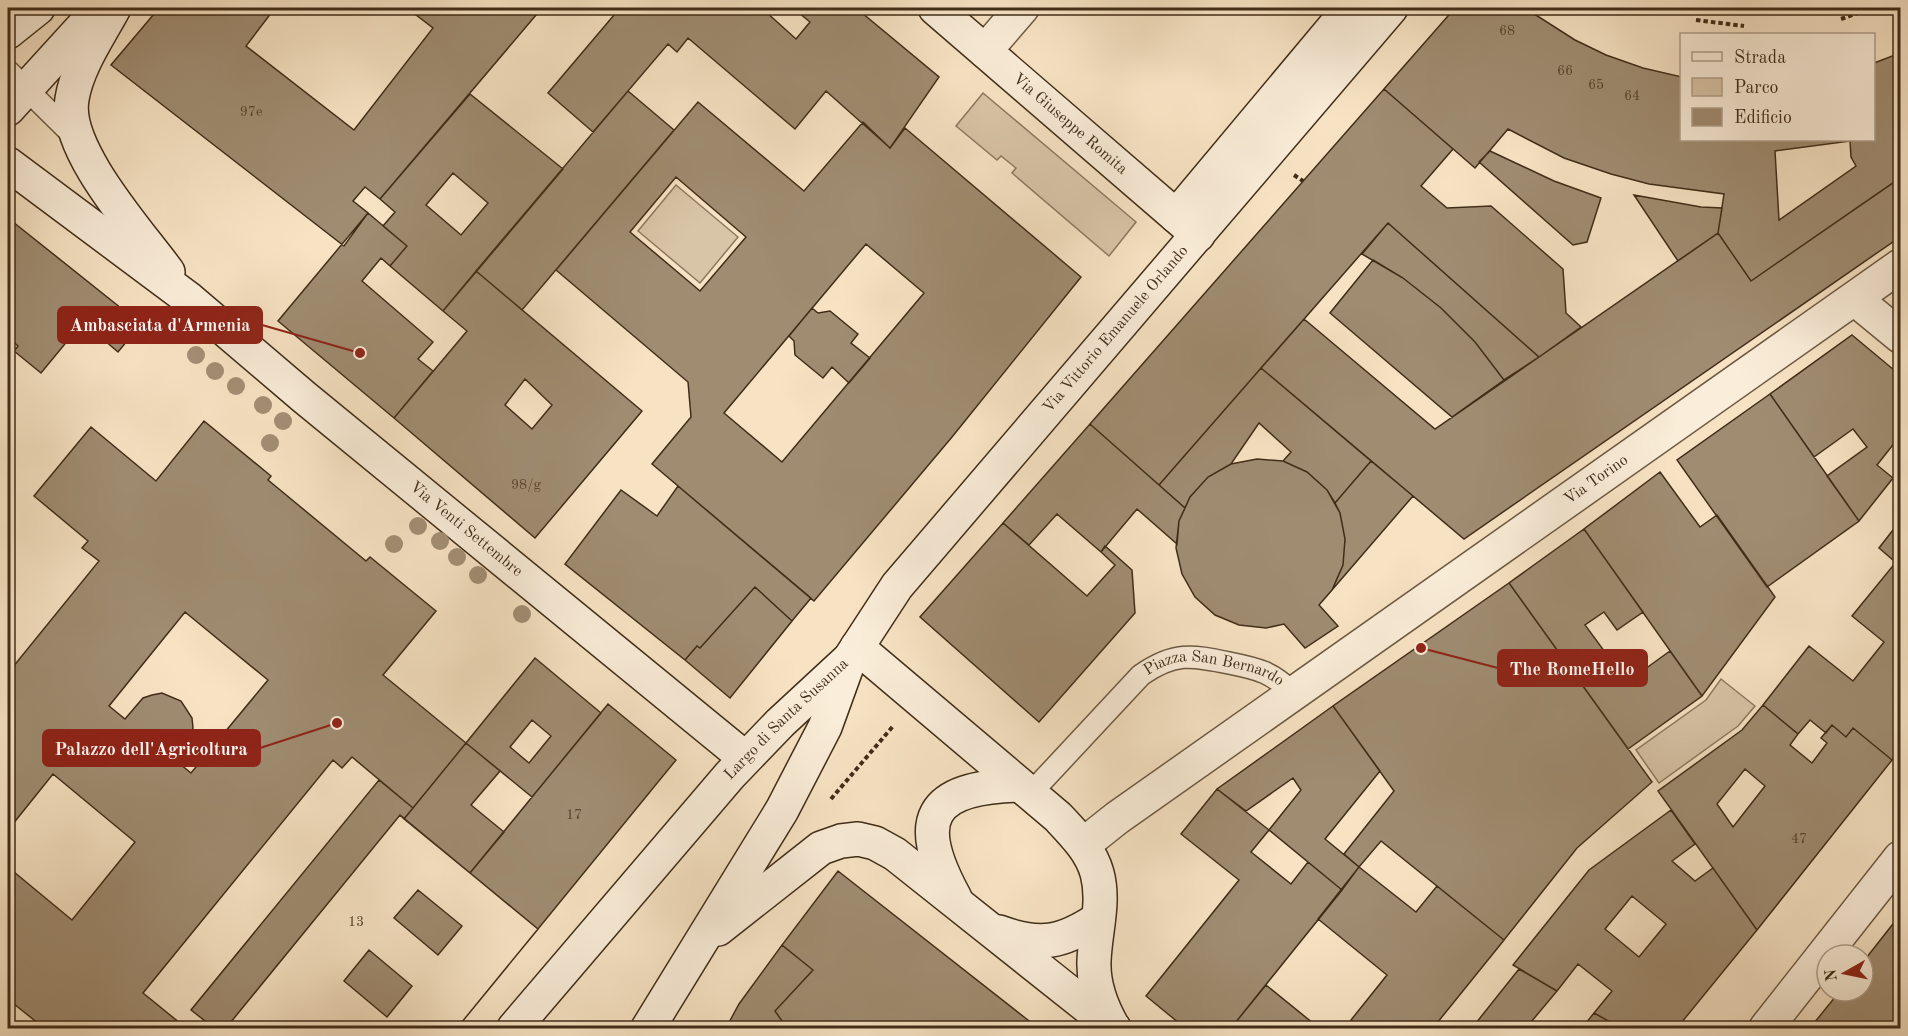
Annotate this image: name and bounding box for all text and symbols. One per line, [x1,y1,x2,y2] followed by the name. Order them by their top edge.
[1499,24,1515,38] house number: 68
[1680,33,1875,141] legend
[1734,49,1786,67] text: Strada
[1557,64,1573,78] house number: 66
[1009,71,1130,178] street label: Via Giuseppe Romita
[1588,78,1604,92] house number: 65
[1734,79,1779,97] text: Parco
[1624,89,1640,103] house number: 64
[240,105,262,119] house number: 97e
[1734,109,1792,127] text: Edificio
[1040,243,1192,416] street label: Via Vittorio Emanuele Orlando
[58,307,262,343] callout: Ambasciata d'Armenia
[70,317,250,335] text: Ambasciata d'Armenia
[1562,452,1631,508] street label: Via Torino
[511,478,541,492] house number: 98/g
[406,479,525,580] street label: Via Venti Settembre
[1141,649,1287,689] street label: Piazza San Bernardo
[1498,650,1647,686] callout: The RomeHello
[722,656,852,783] street label: Largo di Santa Susanna
[1509,661,1635,679] text: The RomeHello
[43,730,260,766] callout: Palazzo dell'Agricoltura
[54,741,248,759] text: Palazzo dell'Agricoltura
[566,808,582,822] house number: 17
[1791,832,1807,846] house number: 47
[348,915,364,929] house number: 13
[1815,943,1875,1003] north arrow
[1823,967,1841,982] text: N

